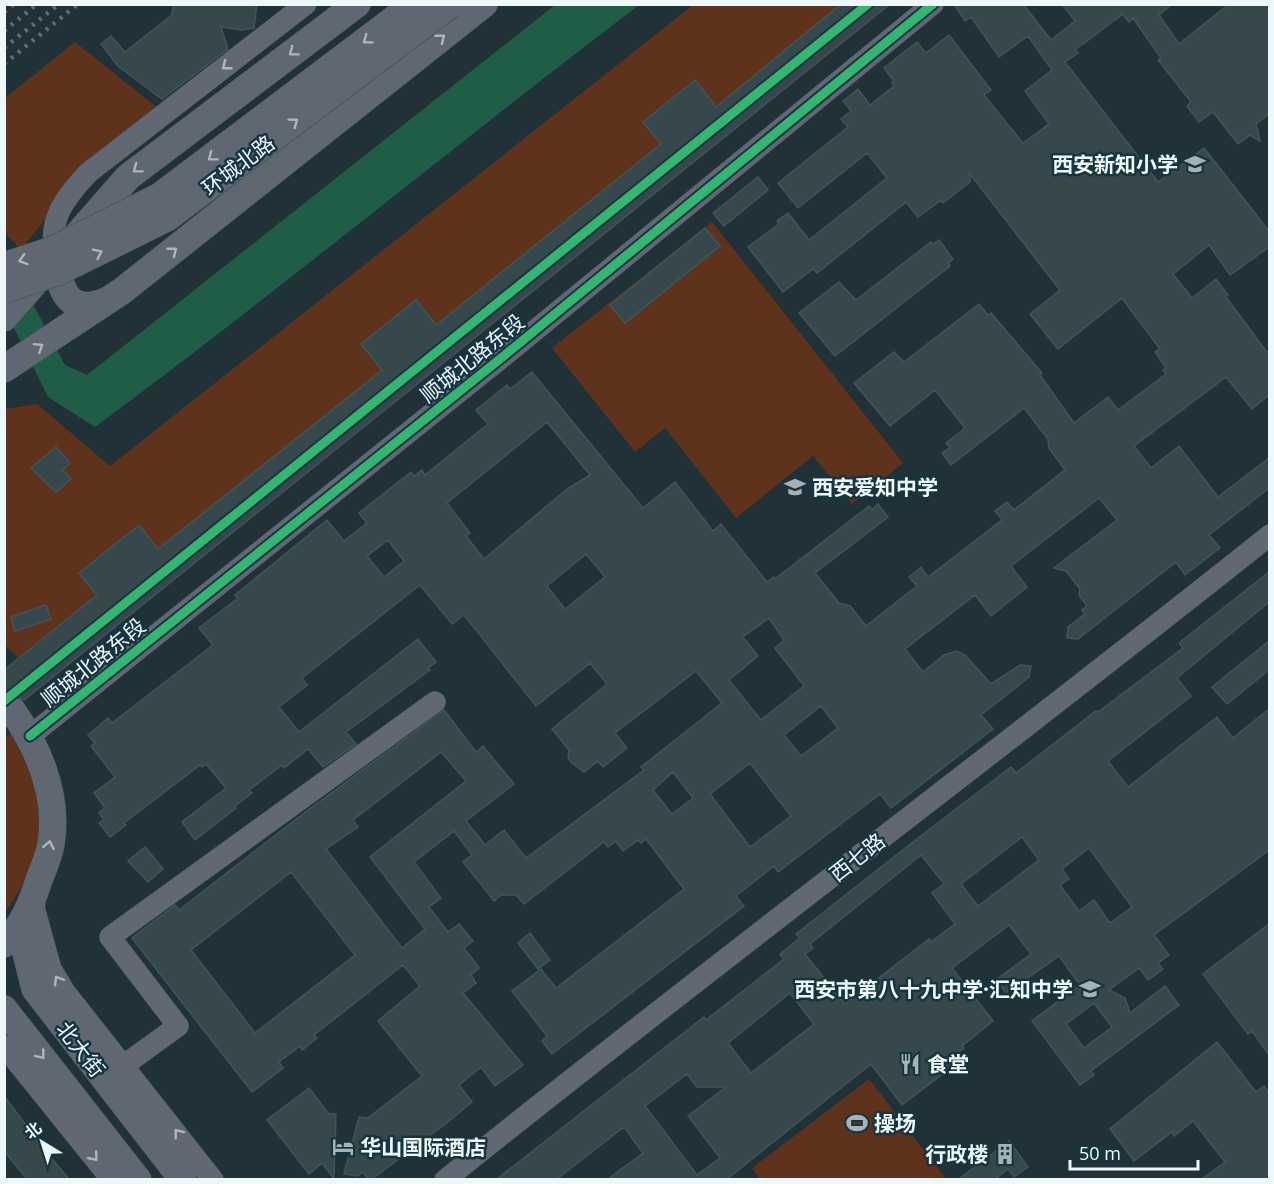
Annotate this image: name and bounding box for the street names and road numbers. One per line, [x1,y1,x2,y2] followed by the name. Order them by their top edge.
[196,129,280,201] street label: 环城北路
[414,307,530,409] street label: 顺城北路东段
[35,611,151,713] street label: 顺城北路东段
[824,827,890,887] street label: 西七路
[51,1016,111,1082] street label: 北大街

